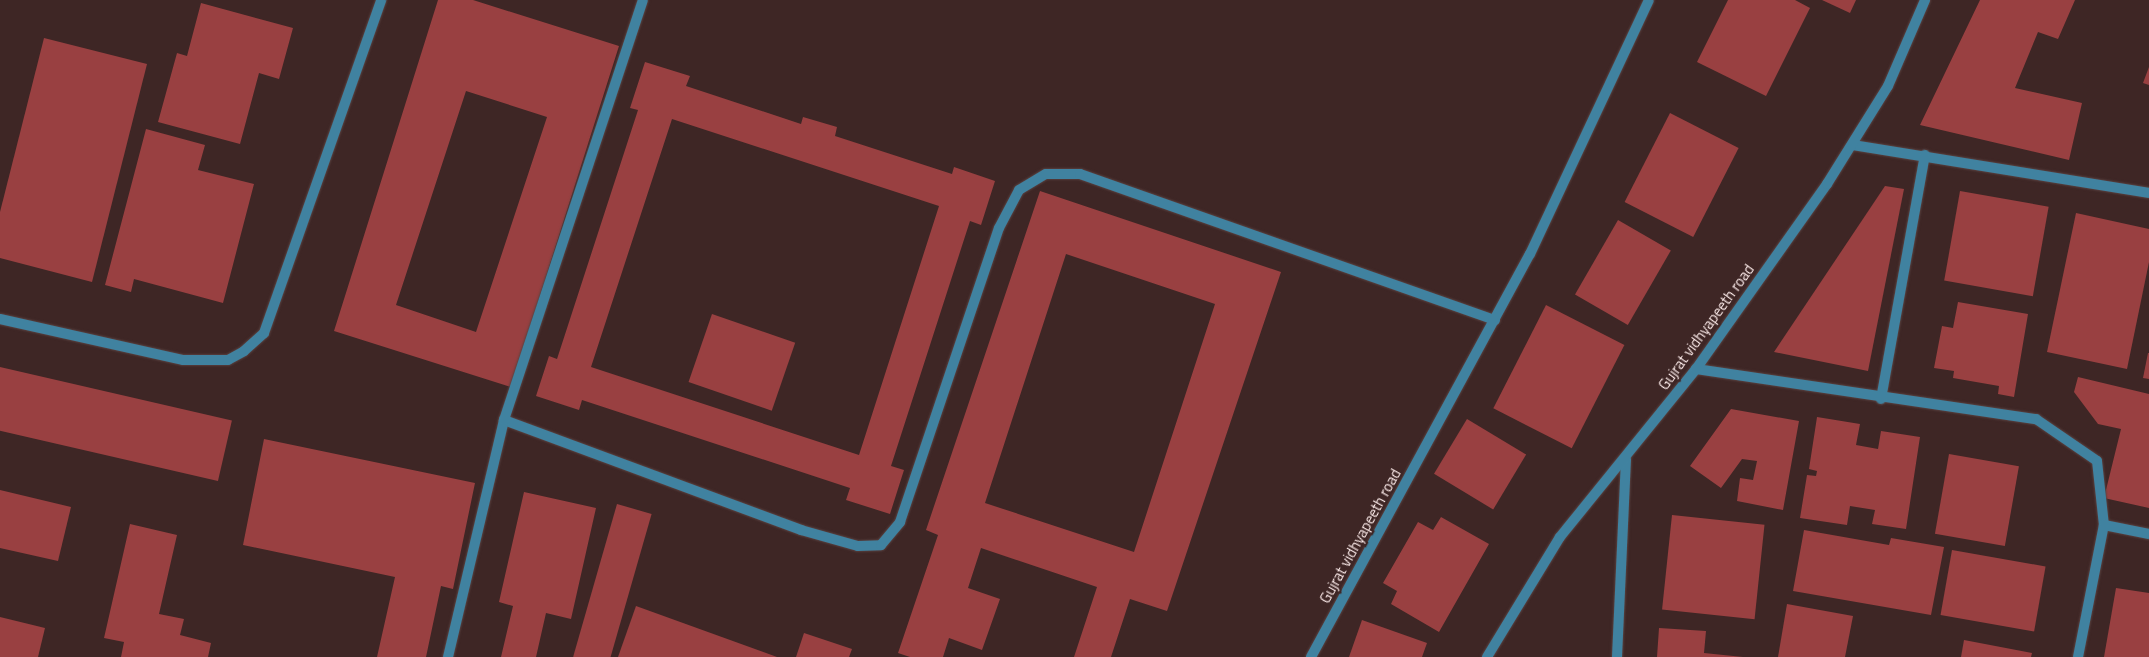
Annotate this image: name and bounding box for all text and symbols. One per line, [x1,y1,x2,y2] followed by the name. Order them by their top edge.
[1654,261,1758,393] street label: Gujrat vidhyapeeth road
[1316,466,1404,606] street label: Gujrat vidhyapeeth road

